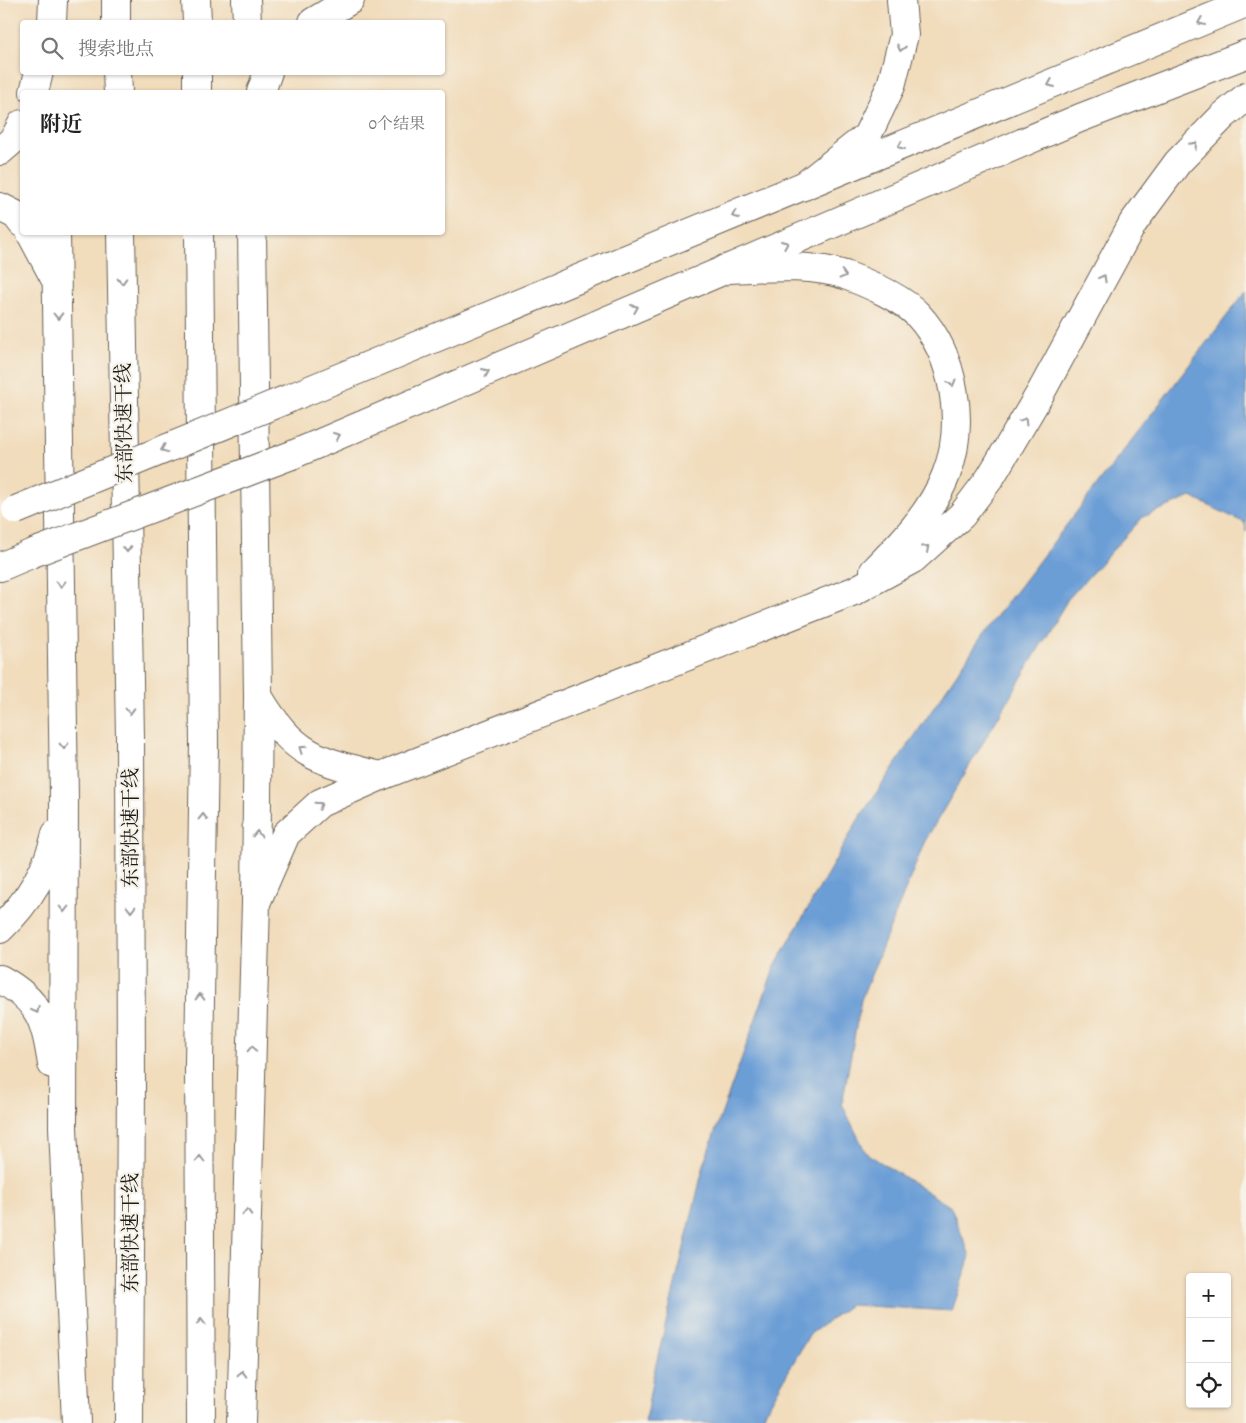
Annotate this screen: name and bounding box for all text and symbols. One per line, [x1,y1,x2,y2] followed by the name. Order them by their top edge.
[1197,15,1206,26] one-way arrow
[20,20,445,75] search box
[38,34,66,62] icon: search
[78,36,154,62] text: 搜索地点
[896,44,906,52] one-way arrow
[1047,78,1056,88] one-way arrow
[40,110,82,138] text: 附近
[368,113,425,135] text: 0个结果
[897,140,906,151] one-way arrow
[1189,142,1198,151] one-way arrow
[731,209,740,219] one-way arrow
[780,239,789,250] one-way arrow
[838,270,846,280] one-way arrow
[1097,275,1107,284] one-way arrow
[116,277,127,285] one-way arrow
[630,303,639,314] one-way arrow
[53,312,63,320] one-way arrow
[109,363,139,483] street label: 东部快速干线
[481,367,490,378] one-way arrow
[946,378,957,387] one-way arrow
[1018,417,1028,426] one-way arrow
[332,431,341,442] one-way arrow
[160,443,169,454] one-way arrow
[121,545,132,553] one-way arrow
[920,545,929,554] one-way arrow
[56,580,67,588] one-way arrow
[124,707,135,715] one-way arrow
[59,742,69,750] one-way arrow
[298,746,308,755] one-way arrow
[117,768,144,888] street label: 东部快速干线
[313,802,322,812] one-way arrow
[198,813,208,820] one-way arrow
[252,830,262,838] one-way arrow
[59,905,69,913] one-way arrow
[126,905,136,913] one-way arrow
[195,993,205,1000] one-way arrow
[30,1004,40,1013] one-way arrow
[246,1045,257,1053] one-way arrow
[195,1155,205,1163] one-way arrow
[117,1173,144,1293] street label: 东部快速干线
[242,1208,252,1216] one-way arrow
[1186,1273,1231,1408] map controls
[1186,1273,1231,1318] button: +
[196,1318,206,1326] one-way arrow
[1186,1318,1231,1363] button: −
[1186,1363,1231,1408] button: locate
[237,1370,248,1378] one-way arrow

